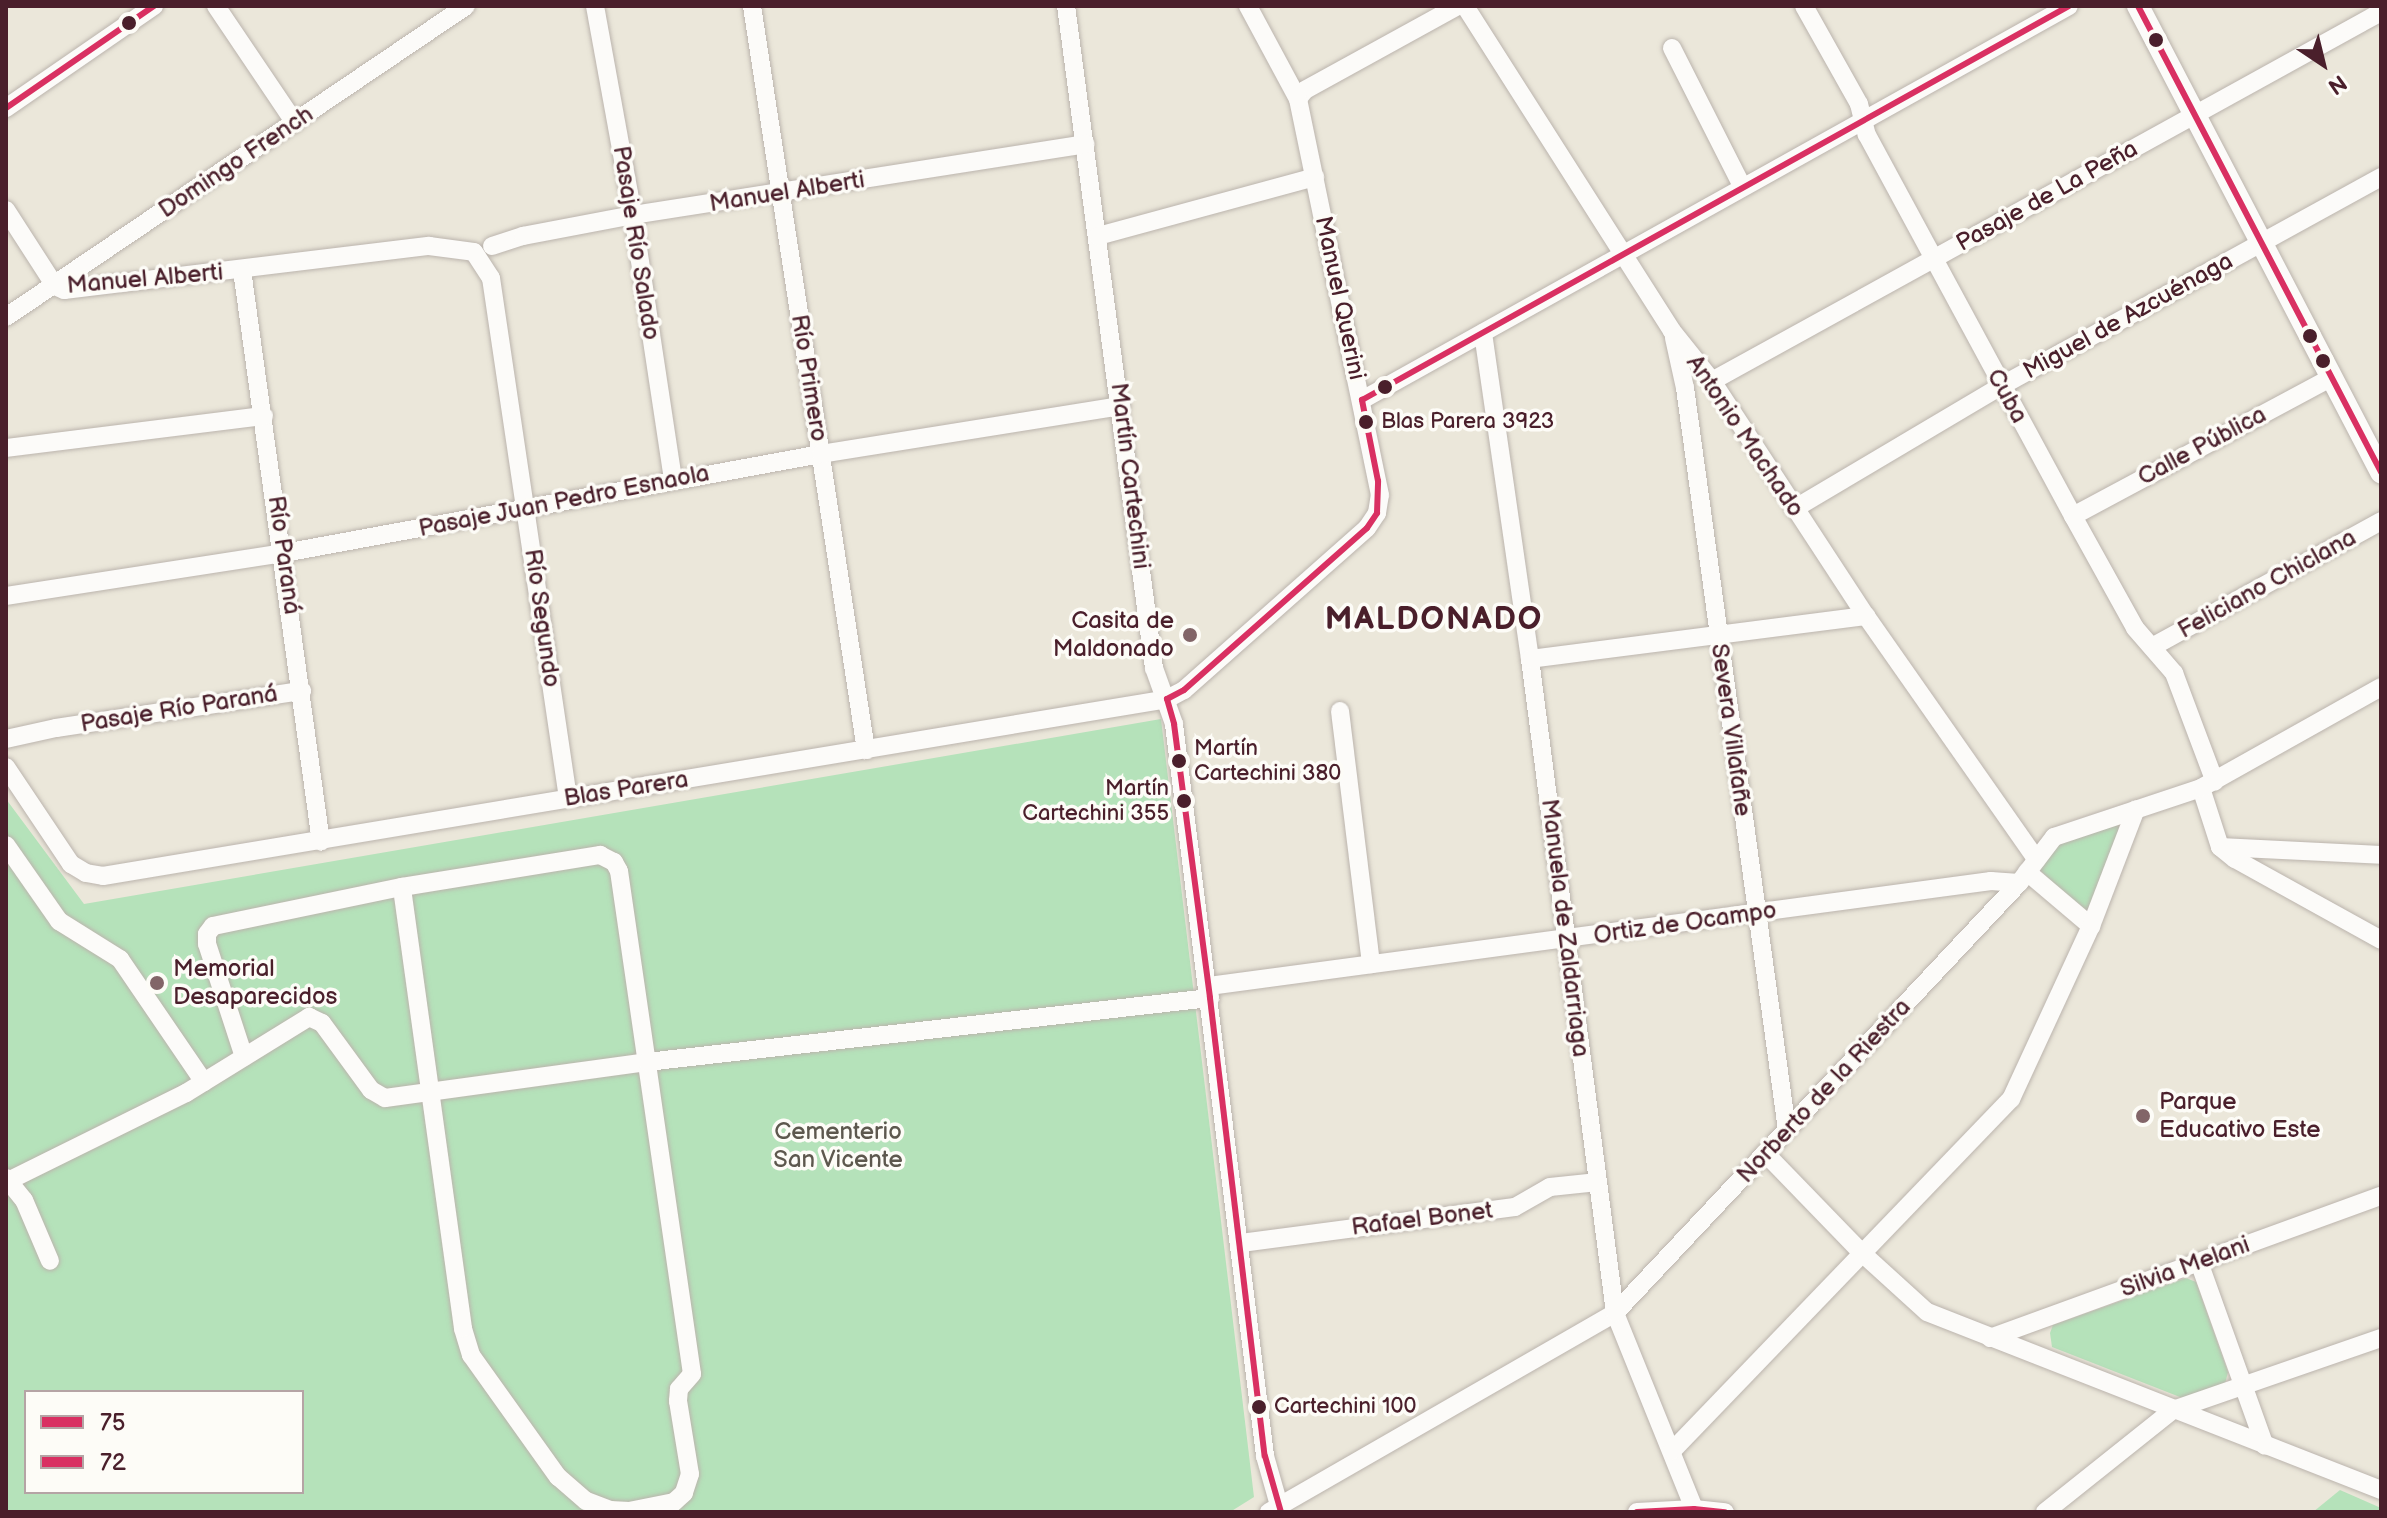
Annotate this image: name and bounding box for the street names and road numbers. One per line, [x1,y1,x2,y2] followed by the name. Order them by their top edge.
[153,100,319,224] street label: Domingo French
[1951,134,2143,258] street label: Pasaje de La Peña
[606,144,666,342] street label: Pasaje Río Salado
[707,166,867,218] street label: Manuel Alberti
[1309,213,1371,383] street label: Manuel Querini
[2018,246,2238,386] street label: Miguel de Azcuénaga
[66,258,224,300] street label: Manuel Alberti
[785,312,833,444] street label: Río Primero
[1680,350,1810,522] street label: Antonio Machado
[1980,364,2034,428] street label: Cuba
[1104,381,1156,571] street label: Martín Cartechini
[2133,400,2271,492] street label: Calle Pública
[416,459,712,543] street label: Pasaje Juan Pedro Esnaola
[261,494,307,616] street label: Río Paraná
[2173,523,2361,645] street label: Feliciano Chiclana
[518,547,566,689] street label: Río Segundo
[1705,641,1757,819] street label: Severa Villafañe
[78,679,280,739] street label: Pasaje Río Paraná
[562,765,690,813] street label: Blas Parera
[1535,797,1595,1059] street label: Manuela de Zaldarriaga
[1592,896,1778,950] street label: Ortiz de Ocampo
[1731,993,1917,1189] street label: Norberto de la Riestra
[1350,1196,1494,1242] street label: Rafael Bonet
[2116,1230,2254,1304] street label: Silvia Melani

